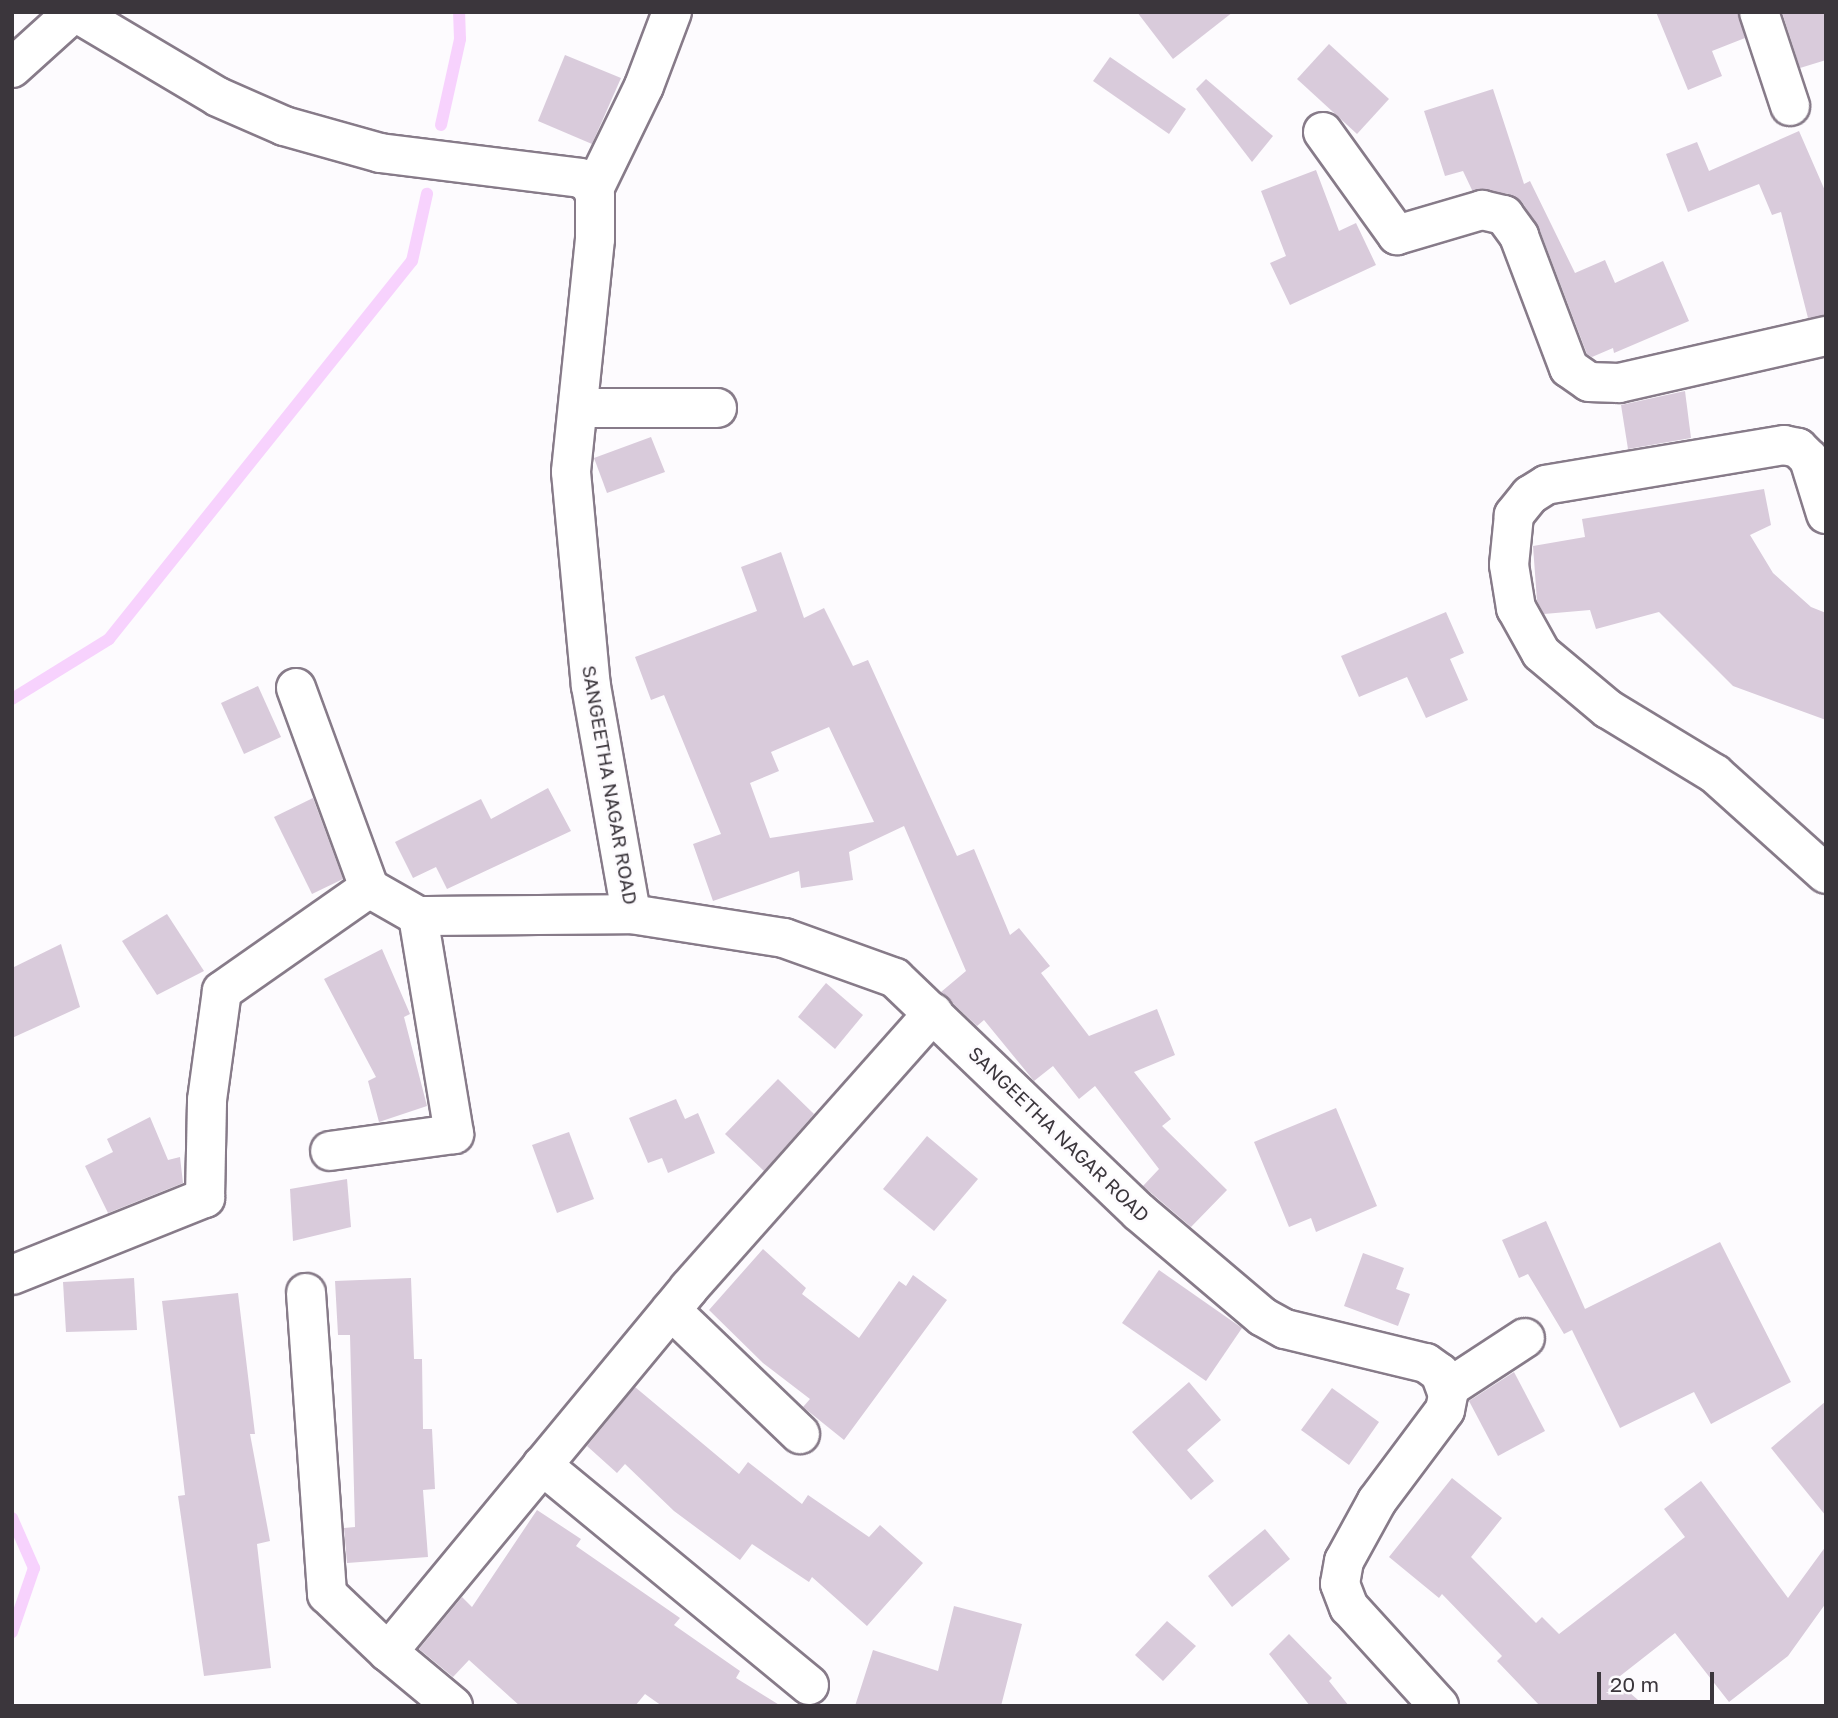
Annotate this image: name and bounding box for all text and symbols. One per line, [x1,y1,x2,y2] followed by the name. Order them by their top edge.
[578,664,642,906] street label: SANGEETHA NAGAR ROAD
[964,1042,1154,1226] street label: SANGEETHA NAGAR ROAD
[1600,1658,1717,1702] scale bar
[1610,1671,1659,1697] text: 20 m

